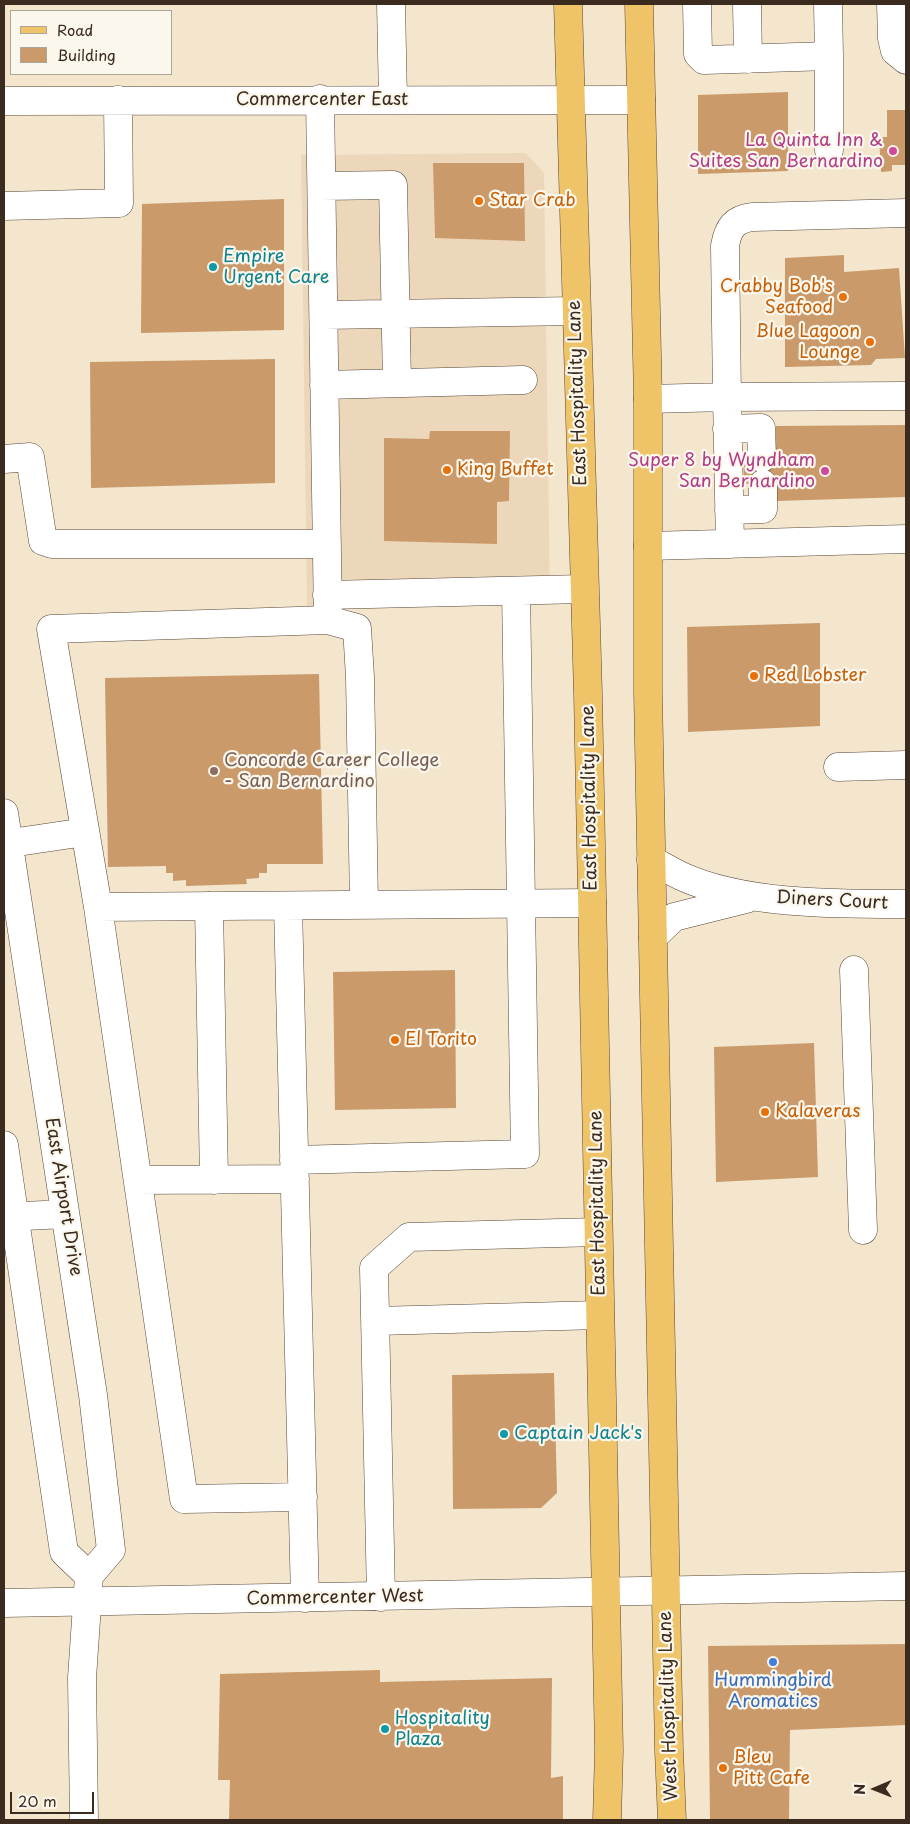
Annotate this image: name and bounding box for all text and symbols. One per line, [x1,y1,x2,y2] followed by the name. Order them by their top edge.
[10,10,172,75] legend
[57,18,93,41] text: Road
[57,43,116,66] text: Building
[236,89,408,111] street label: Commercenter East
[689,130,883,172] place label: La Quinta Inn & Suites San Bernardino
[887,145,899,157] marker: La Quinta Inn & Suites San Bernardino
[489,190,576,212] place label: Star Crab
[473,195,485,207] marker: Star Crab
[223,246,329,288] place label: Empire Urgent Care
[207,261,219,273] marker: Empire Urgent Care
[720,276,833,318] place label: Crabby Bob's Seafood
[837,291,849,303] marker: Crabby Bob's Seafood
[564,300,592,486] street label: East Hospitality Lane
[756,321,860,364] place label: Blue Lagoon Lounge
[864,336,876,348] marker: Blue Lagoon Lounge
[628,450,815,492] place label: Super 8 by Wyndham San Bernardino
[457,459,554,481] place label: King Buffet
[441,464,453,476] marker: King Buffet
[819,465,831,477] marker: Super 8 by Wyndham San Bernardino
[764,665,866,687] place label: Red Lobster
[748,670,760,682] marker: Red Lobster
[578,705,602,891] street label: East Hospitality Lane
[224,750,439,792] place label: Concorde Career College - San Bernardino
[208,765,220,777] marker: Concorde Career College - San Bernardino
[775,887,889,915] street label: Diners Court
[405,1029,477,1051] place label: El Torito
[389,1034,401,1046] marker: El Torito
[775,1101,860,1123] place label: Kalaveras
[759,1106,771,1118] marker: Kalaveras
[586,1110,610,1296] street label: East Hospitality Lane
[40,1116,86,1278] street label: East Airport Drive
[514,1423,642,1445] place label: Captain Jack's
[498,1428,510,1440] marker: Captain Jack's
[246,1586,424,1610] street label: Commercenter West
[655,1610,683,1802] street label: West Hospitality Lane
[767,1656,779,1668] marker: Hummingbird Aromatics
[714,1670,832,1712] place label: Hummingbird Aromatics
[395,1708,490,1750] place label: Hospitality Plaza
[379,1723,391,1735] marker: Hospitality Plaza
[733,1747,810,1790] place label: Bleu Pitt Cafe
[717,1762,729,1774] marker: Bleu Pitt Cafe
[850,1764,900,1814] north arrow
[12,1782,96,1814] scale bar
[849,1784,870,1795] text: N
[18,1789,57,1812] text: 20 m

